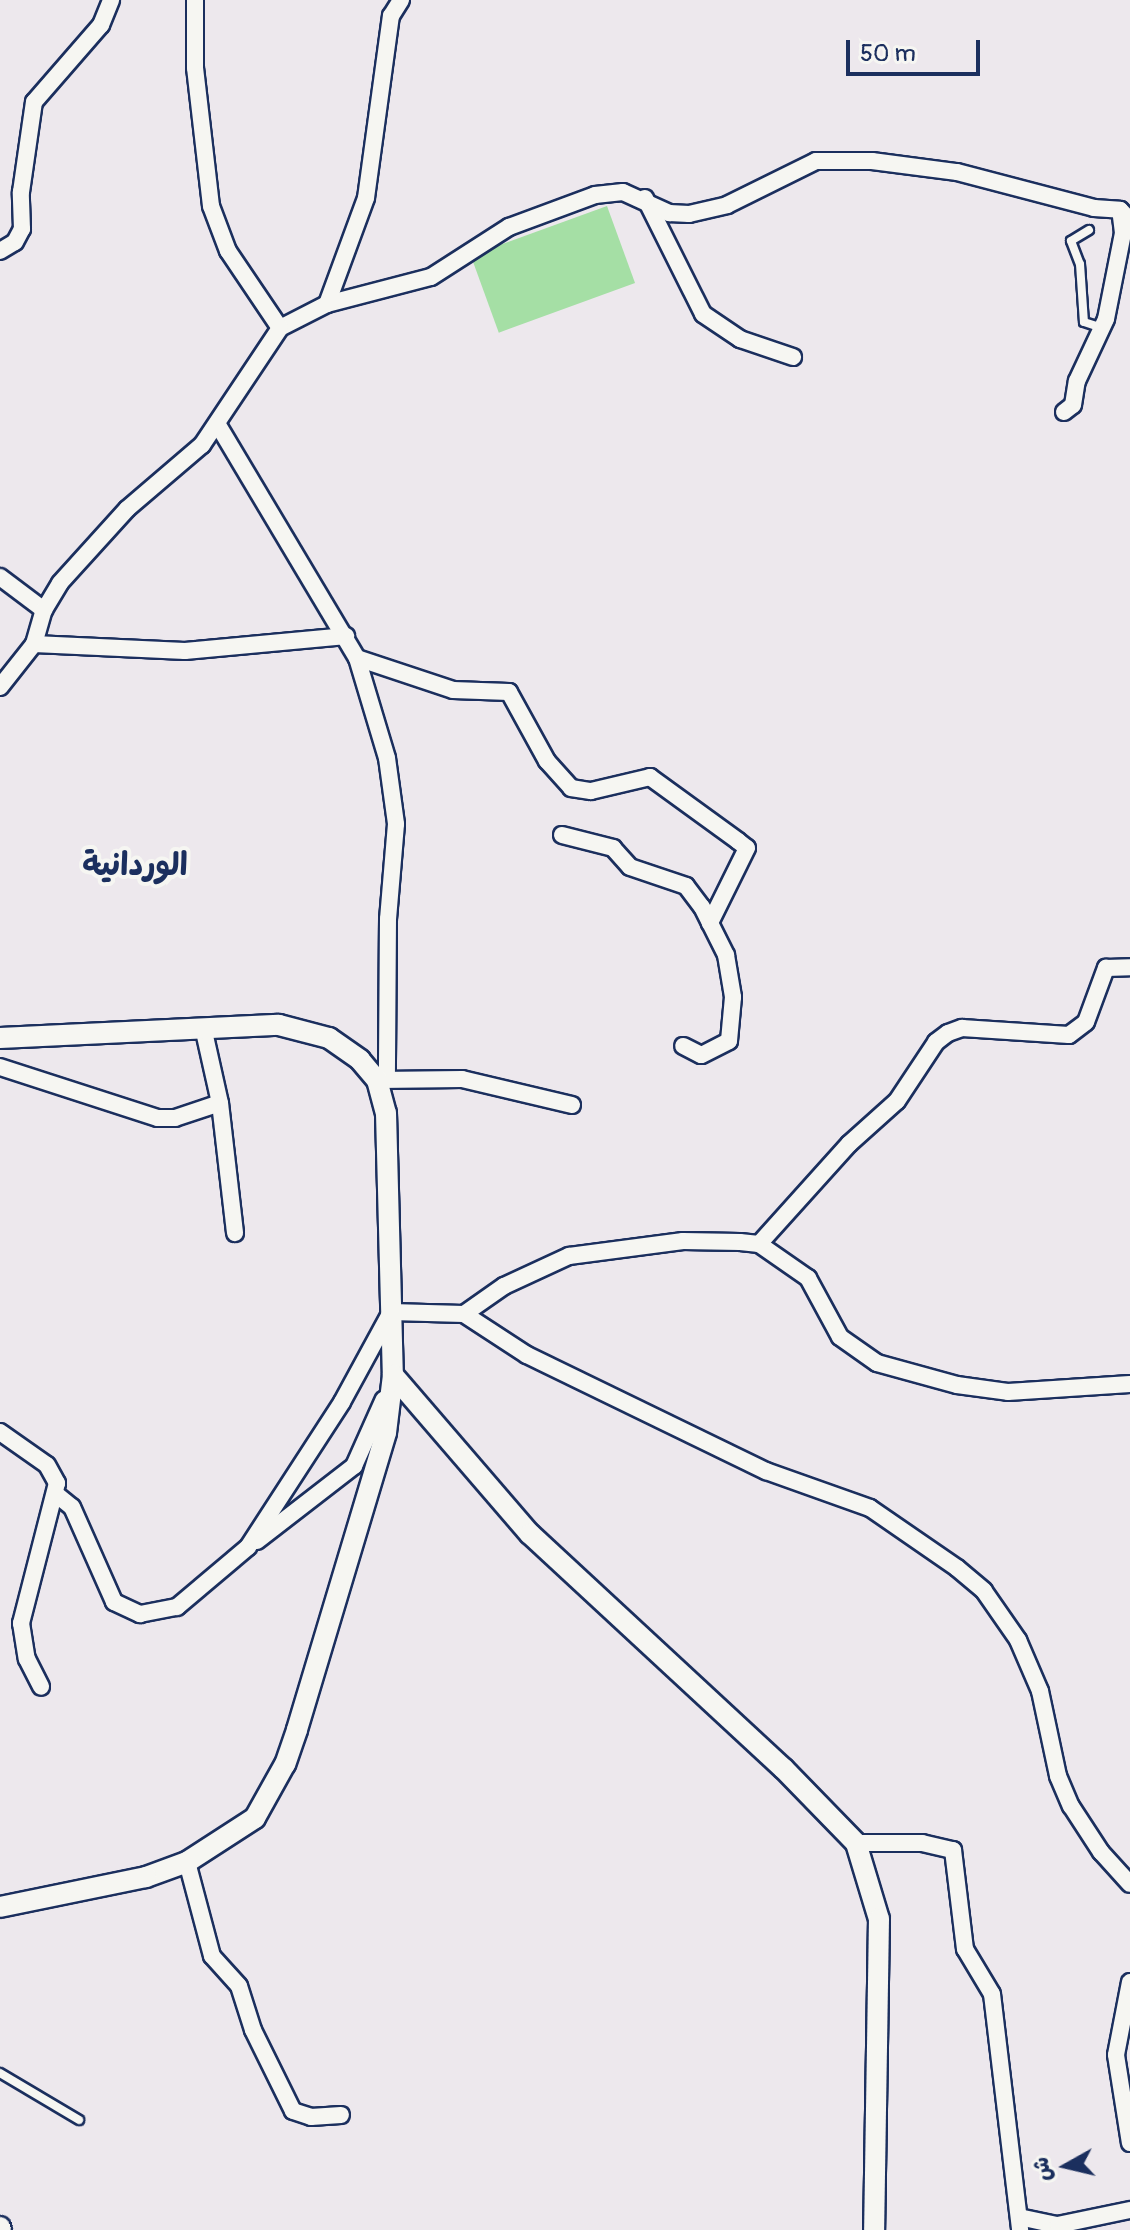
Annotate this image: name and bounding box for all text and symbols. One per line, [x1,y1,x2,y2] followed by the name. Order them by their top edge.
[850,24,984,74] scale bar
[860,39,916,68] text: 50 m
[82,846,188,884] district label: الوردانية
[1026,2126,1106,2206] north arrow
[1027,2155,1058,2183] text: ش

